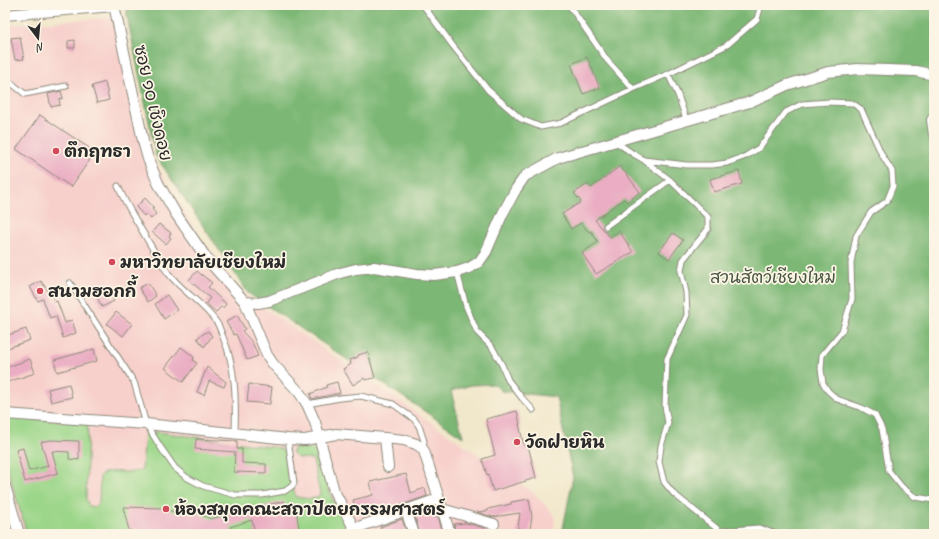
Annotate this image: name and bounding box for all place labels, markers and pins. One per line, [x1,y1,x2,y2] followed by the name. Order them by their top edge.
[64,141,131,163] place label: ตึกฤทธา
[51,146,61,156] marker: ตึกฤทธา
[120,251,286,273] place label: มหาวิทยาลัยเชียงใหม่
[107,257,117,267] marker: มหาวิทยาลัยเชียงใหม่
[48,274,139,302] place label: สนามฮอกกี้
[35,286,45,296] marker: สนามฮอกกี้
[525,432,605,453] place label: วัดฝายหิน
[512,437,522,447] marker: วัดฝายหิน
[174,498,446,522] place label: ห้องสมุดคณะสถาปัตยกรรมศาสตร์
[161,504,171,514] marker: ห้องสมุดคณะสถาปัตยกรรมศาสตร์

